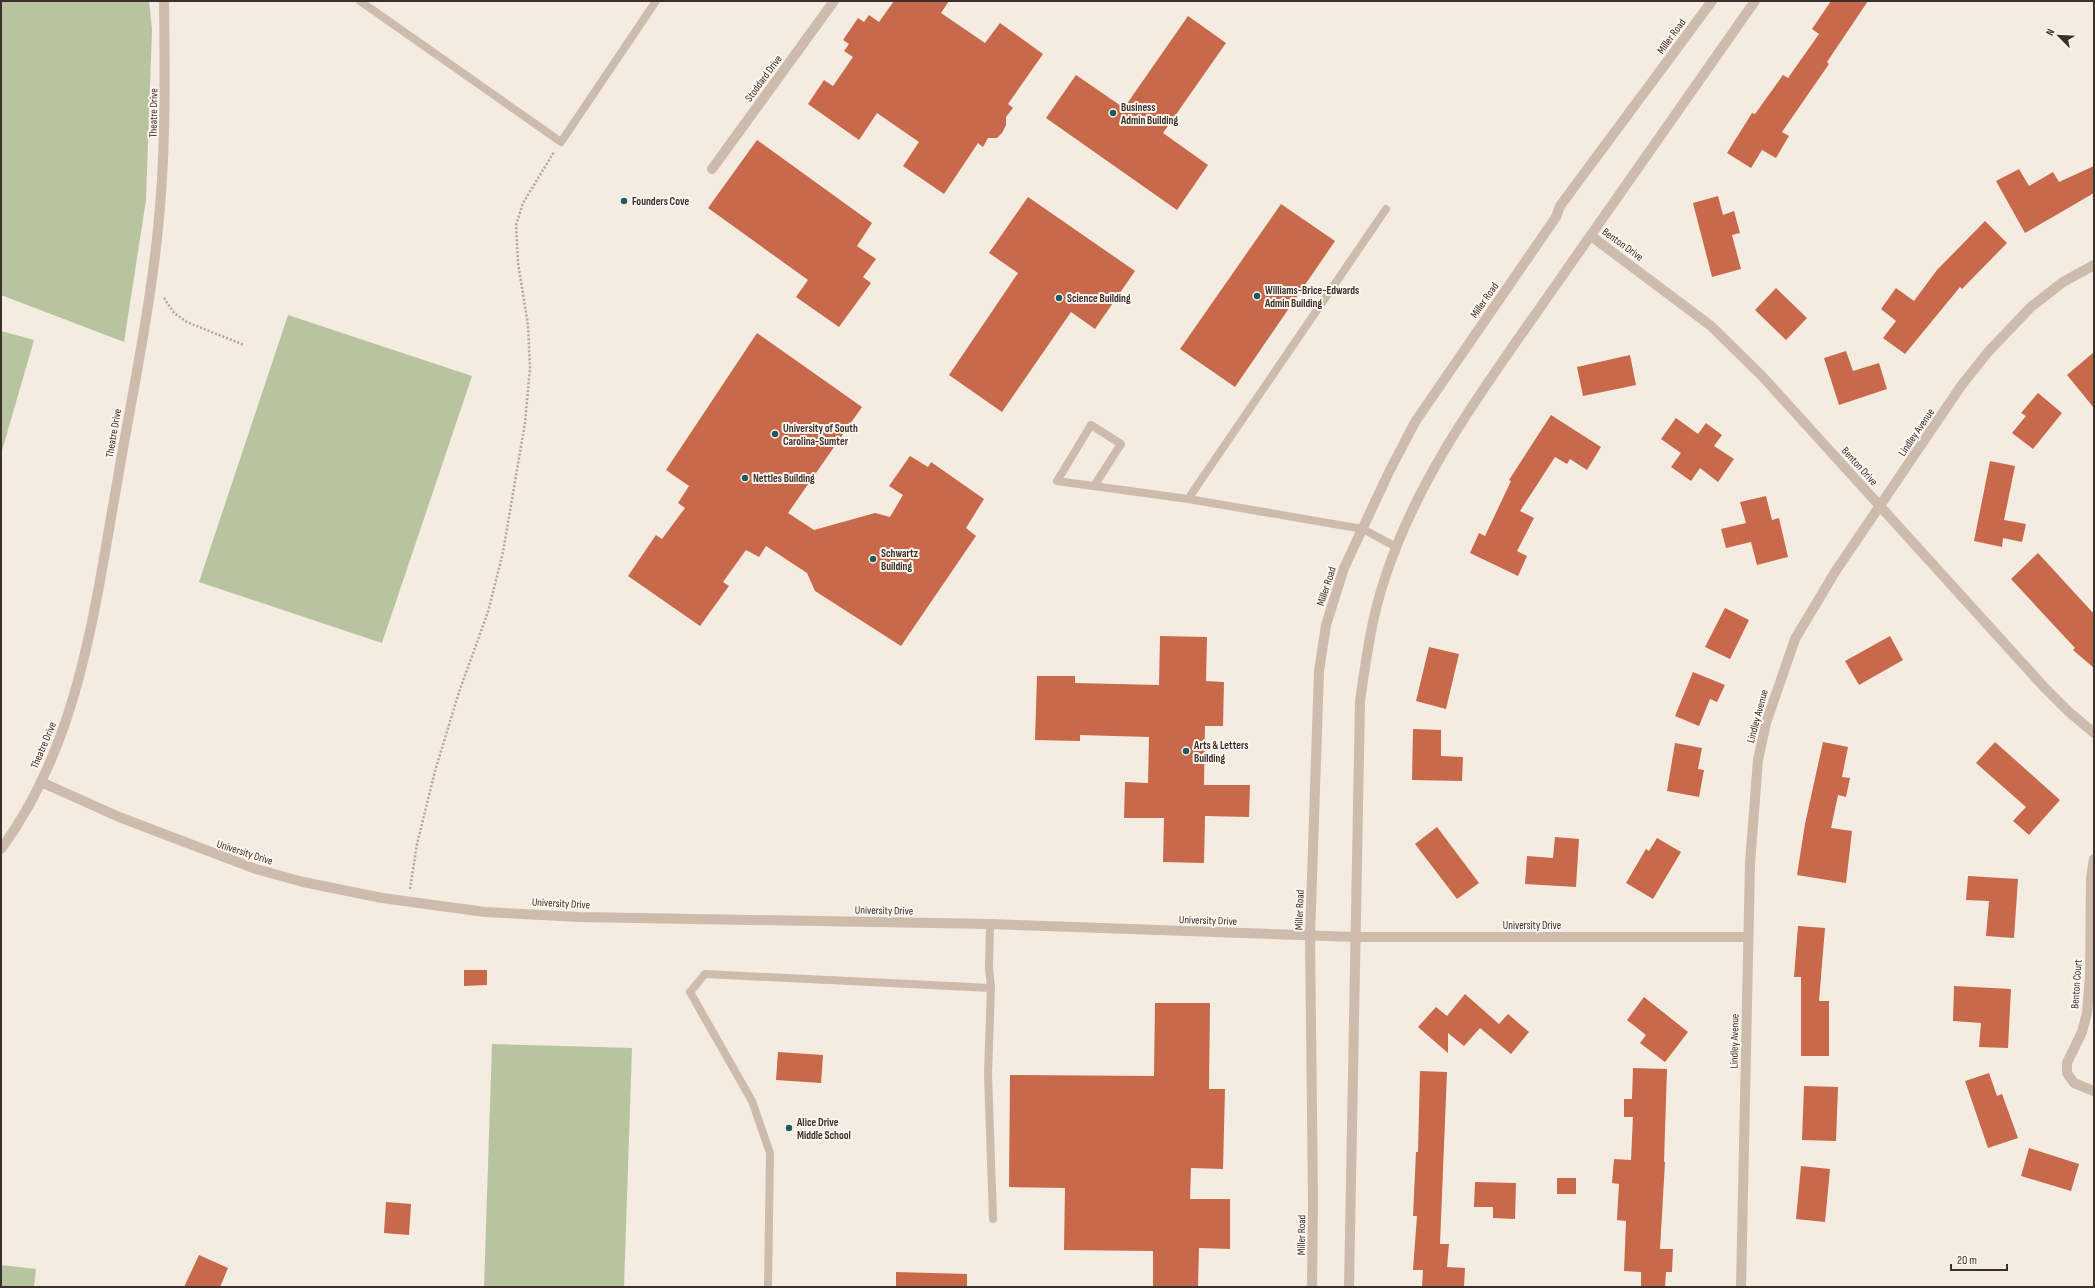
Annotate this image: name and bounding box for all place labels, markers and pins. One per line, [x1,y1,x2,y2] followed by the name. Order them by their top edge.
[1120,101,1178,127] place label: Business Admin Building
[1108,108,1118,118] marker: Business Admin Building
[632,195,689,208] place label: Founders Cove
[619,196,629,206] marker: Founders Cove
[1264,284,1359,310] place label: Williams-Brice-Edwards Admin Building
[1252,291,1262,301] marker: Williams-Brice-Edwards Admin Building
[1067,292,1131,305] place label: Science Building
[1054,293,1064,303] marker: Science Building
[783,422,858,448] place label: University of South Carolina-Sumter
[770,429,780,439] marker: University of South Carolina-Sumter
[753,472,815,485] place label: Nettles Building
[740,473,750,483] marker: Nettles Building
[881,547,919,573] place label: Schwartz Building
[868,554,878,564] marker: Schwartz Building
[1193,739,1248,765] place label: Arts & Letters Building
[1181,746,1191,756] marker: Arts & Letters Building
[796,1116,851,1142] place label: Alice Drive Middle School
[784,1123,794,1133] marker: Alice Drive Middle School

